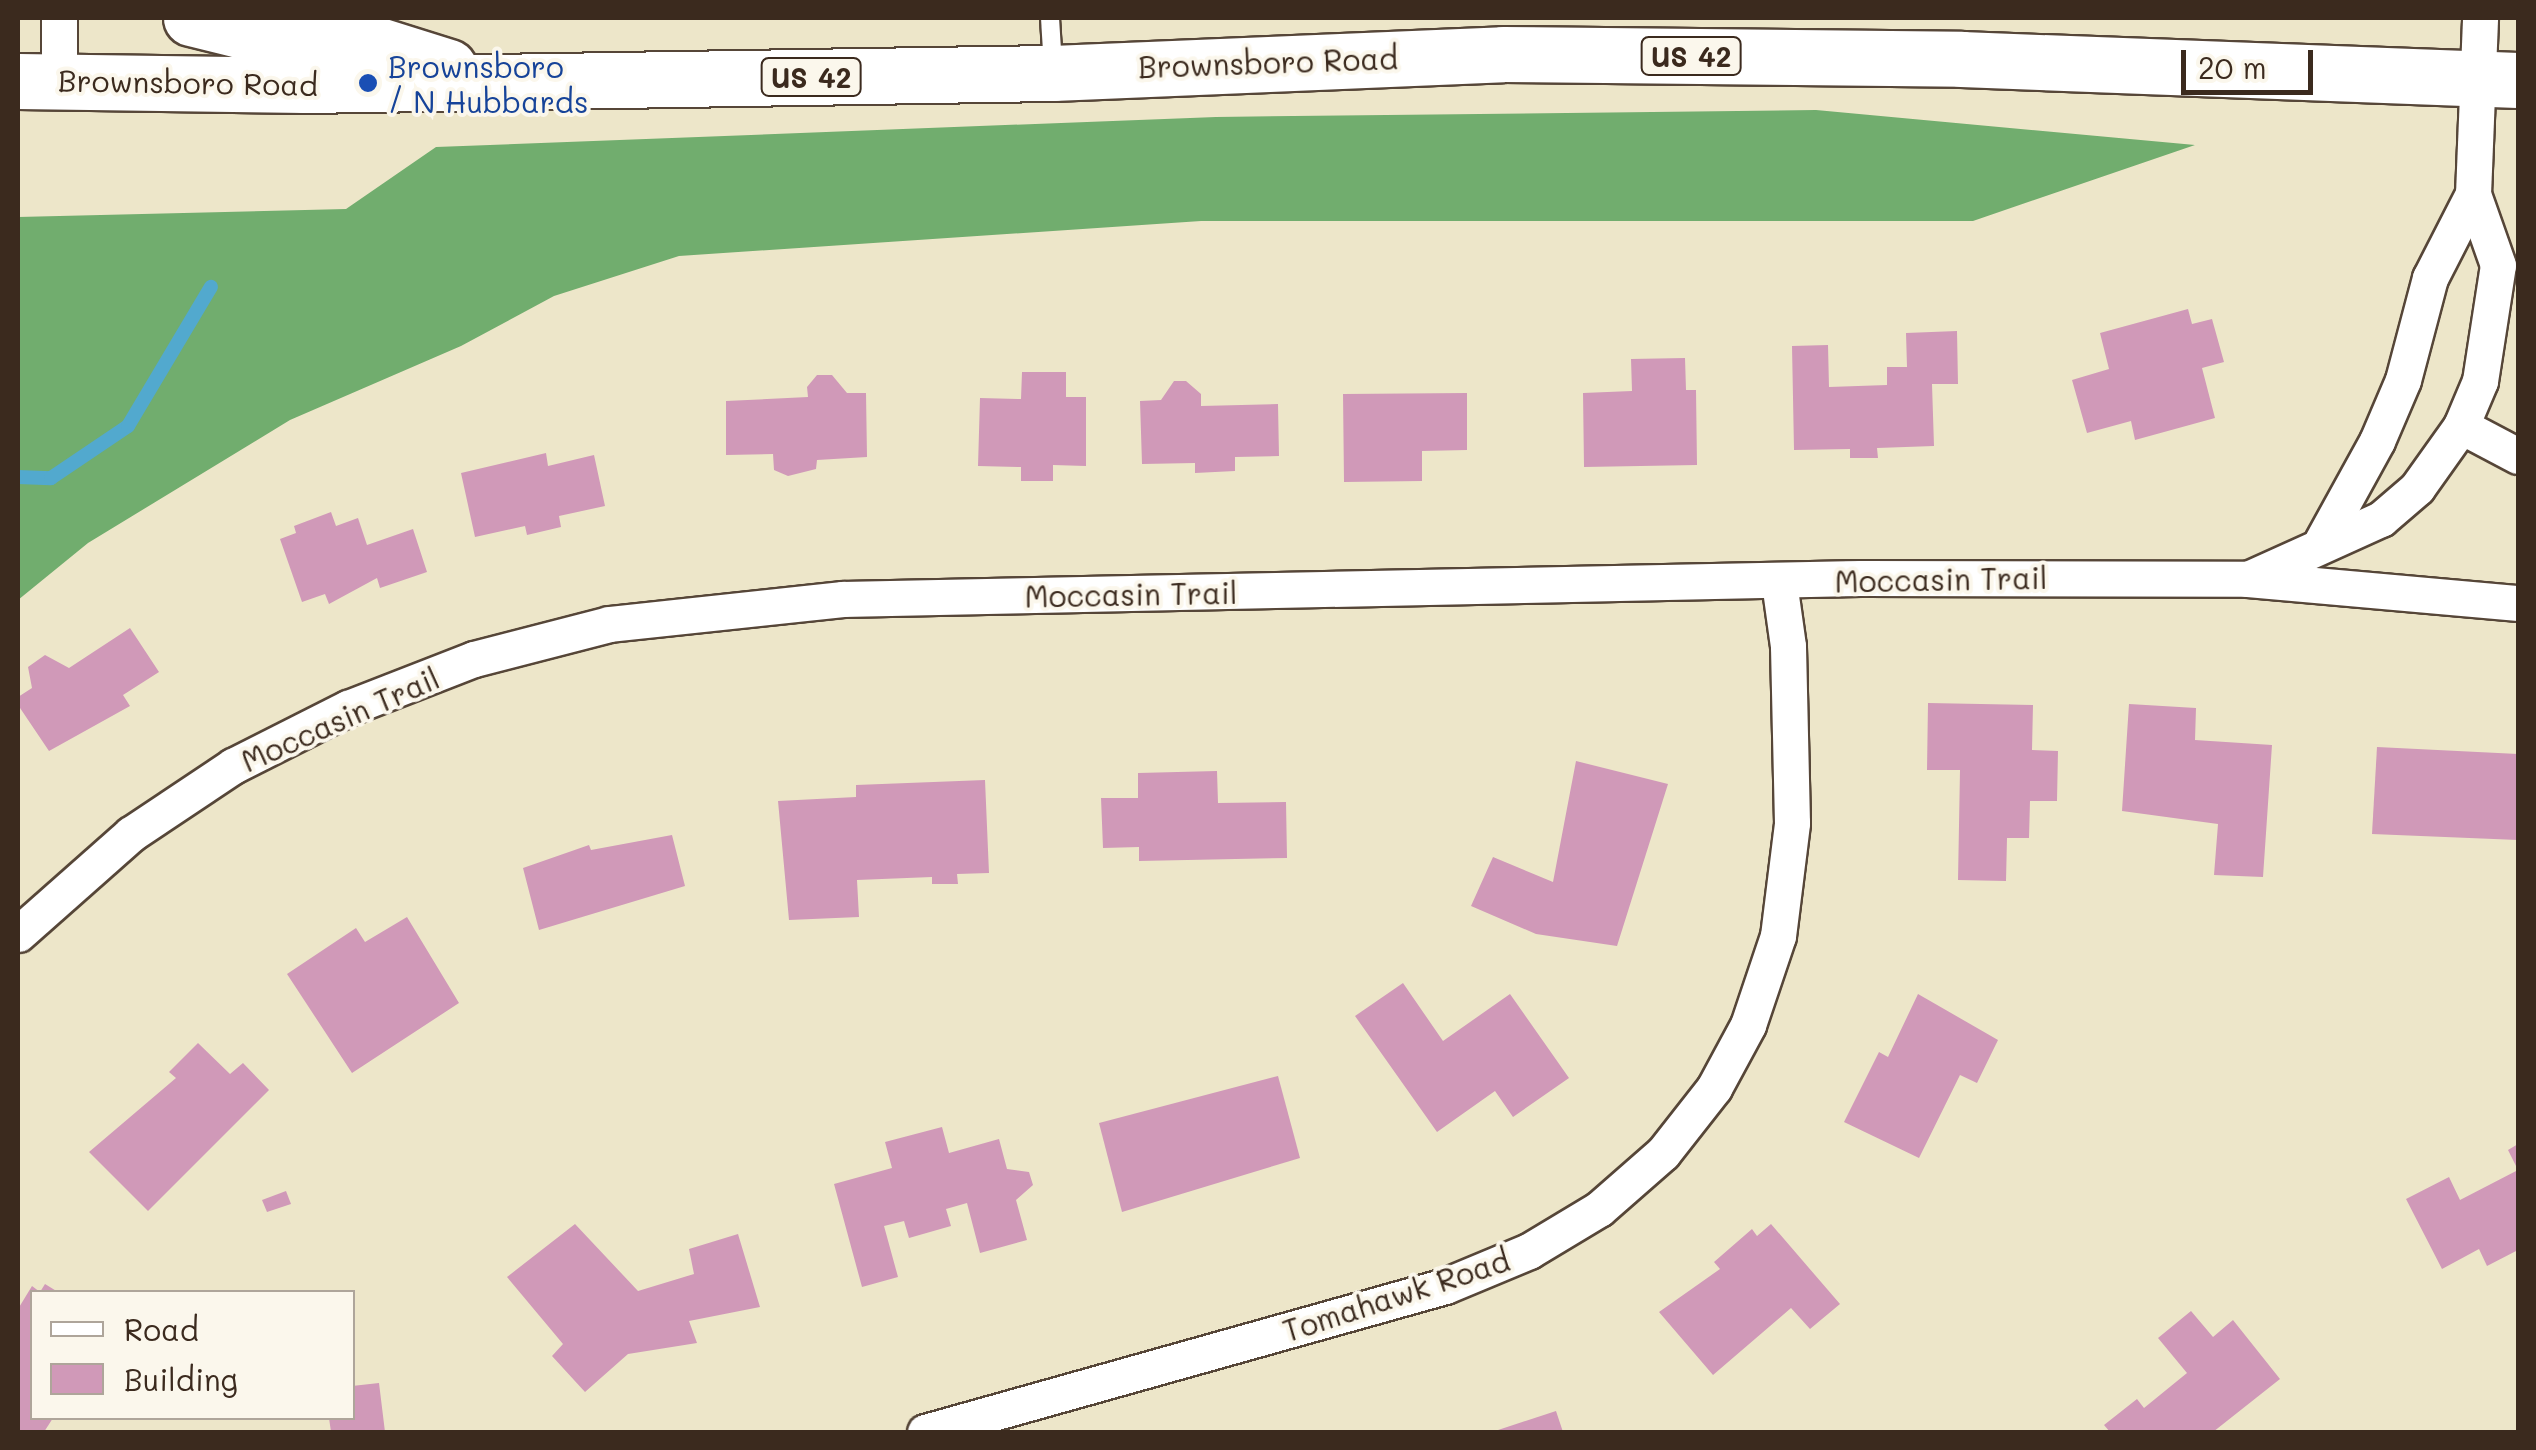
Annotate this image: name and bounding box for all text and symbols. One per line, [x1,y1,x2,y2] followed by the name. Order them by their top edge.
[2186,30,2318,92] scale bar
[1638,33,1744,79] road number: US 42
[1137,39,1399,85] street label: Brownsboro Road
[2198,47,2267,87] text: 20 m
[388,48,588,118] place label: Brownsboro / N Hubbards
[758,54,864,100] road number: US 42
[58,62,318,102] street label: Brownsboro Road
[357,72,379,94] marker: Brownsboro / N Hubbards
[1834,559,2048,599] street label: Moccasin Trail
[1024,574,1238,614] street label: Moccasin Trail
[235,659,445,779] street label: Moccasin Trail
[1278,1241,1514,1349] street label: Tomahawk Road
[30,1290,355,1420] legend
[124,1309,199,1349] text: Road
[124,1359,238,1399] text: Building

